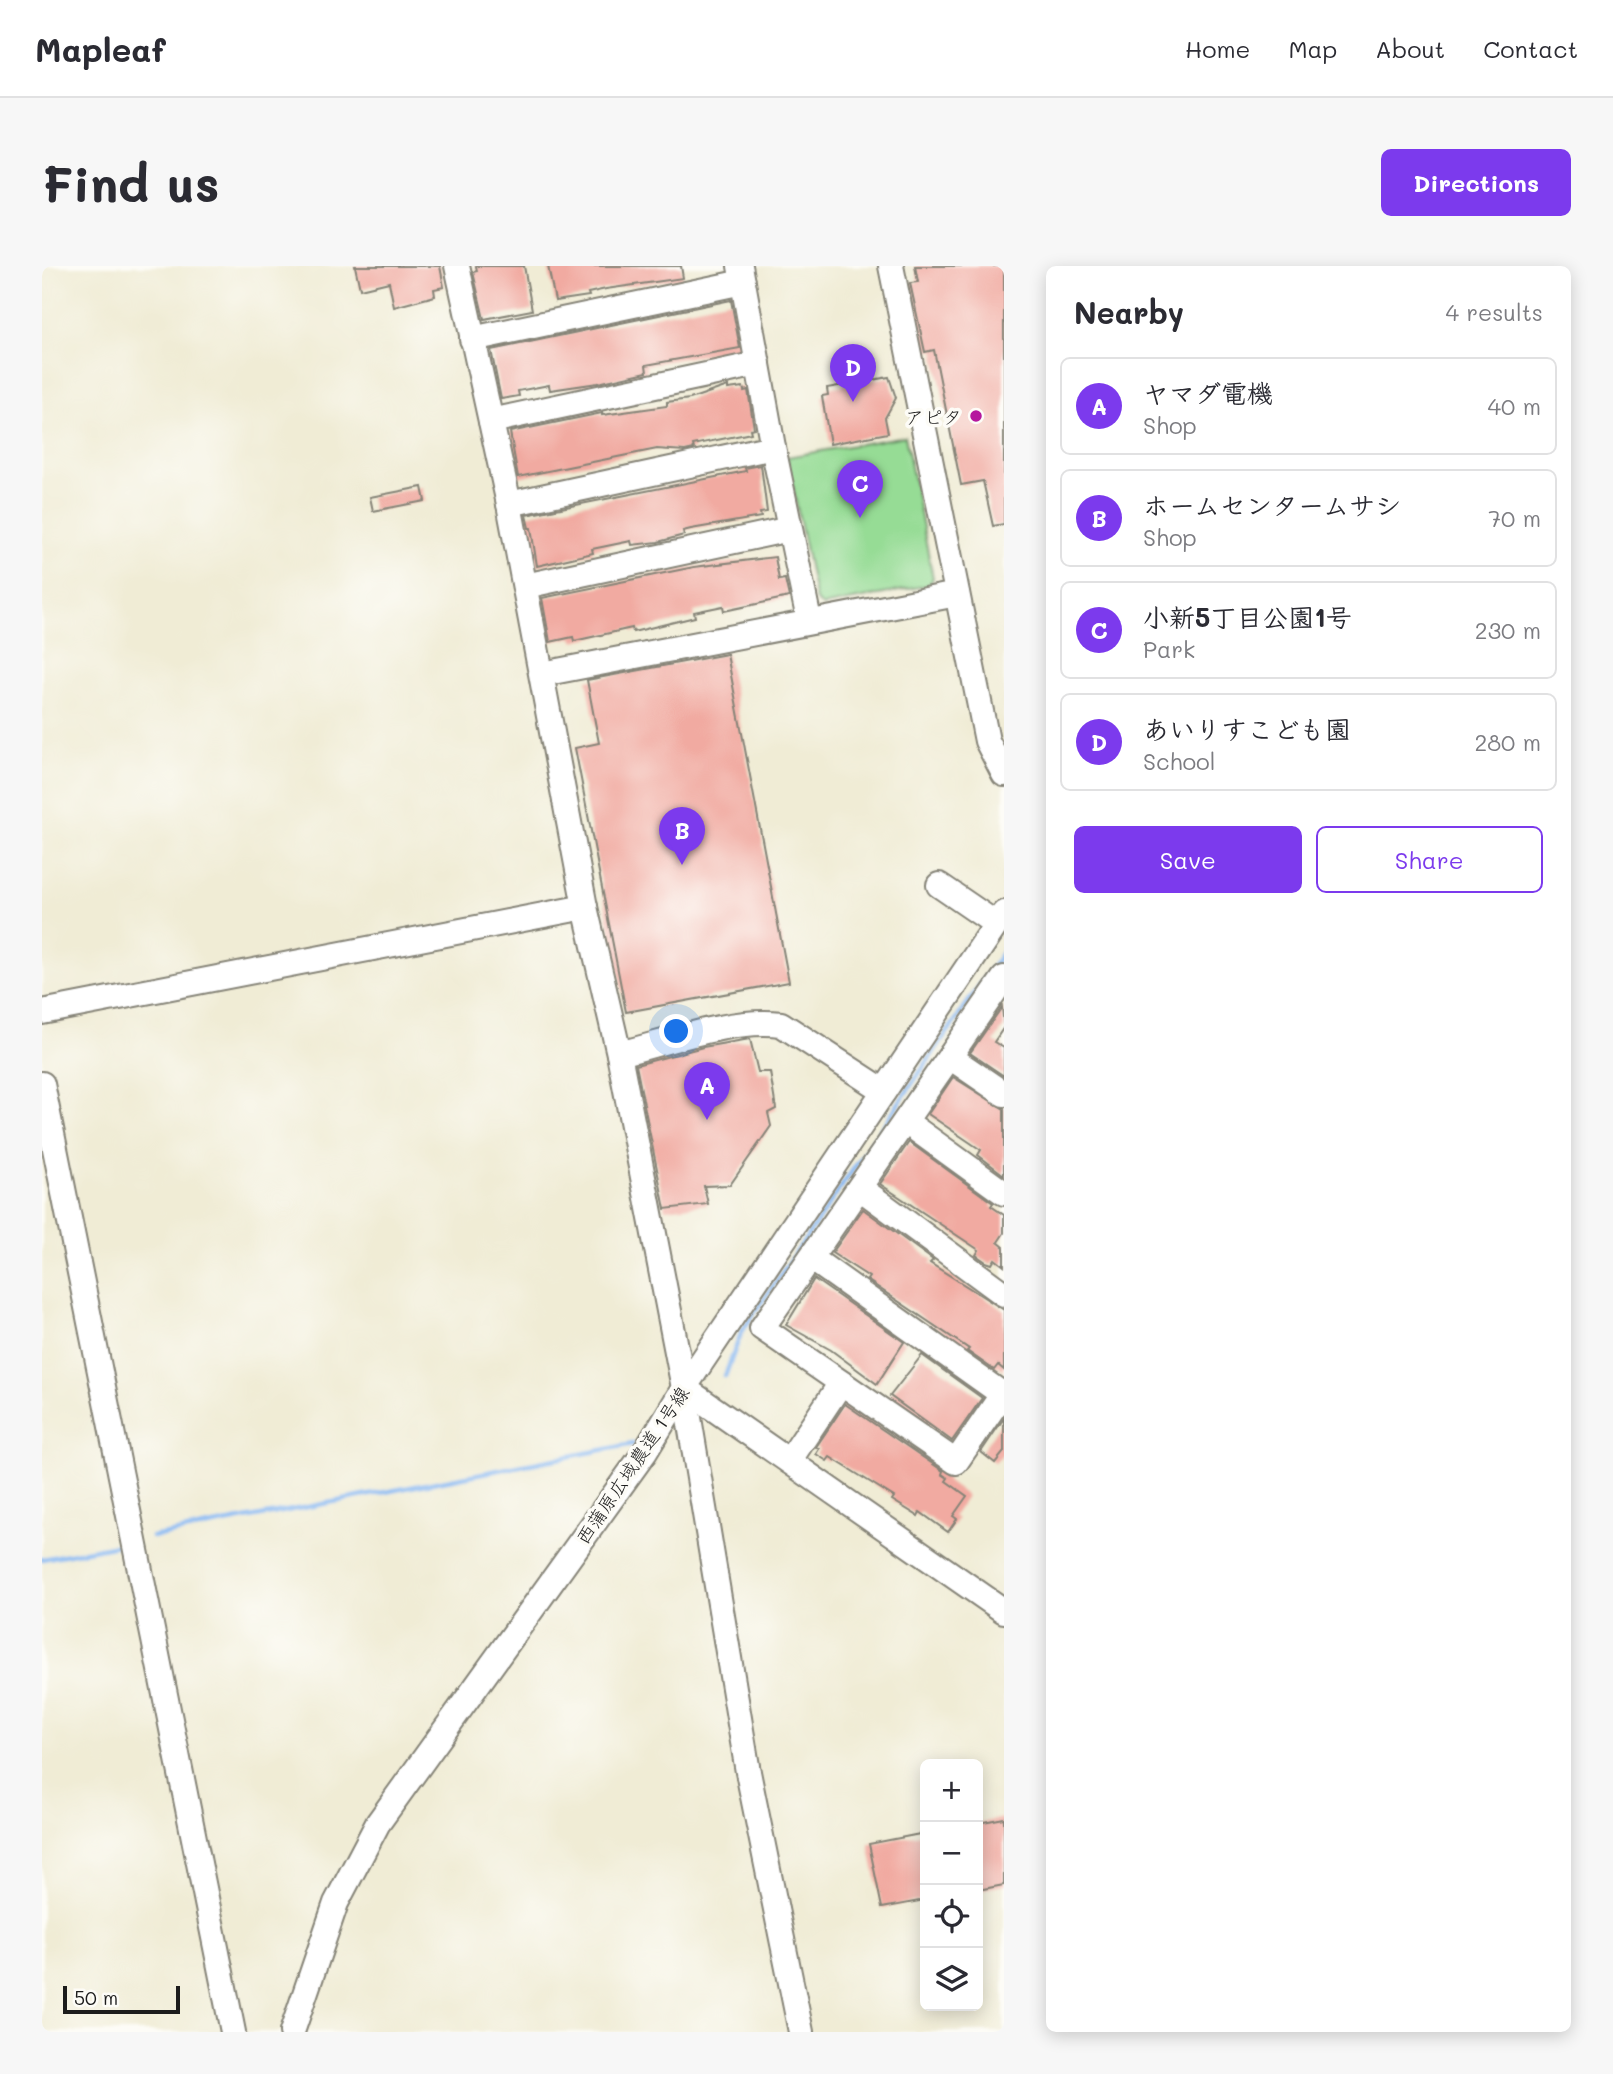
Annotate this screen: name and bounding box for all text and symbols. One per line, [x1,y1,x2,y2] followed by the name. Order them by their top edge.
[35,27,166,70] text: Mapleaf
[1185,33,1250,64] text: Home
[1288,33,1337,64] text: Map
[1375,33,1445,64] text: About
[1483,33,1578,64] text: Contact
[1381,149,1571,216] button: Directions
[42,151,220,214] text: Find us
[1074,292,1184,332] text: Nearby
[1446,297,1543,327] text: 4 results
[830,344,876,402] pin: D
[1143,376,1273,410] text: ヤマダ電機
[1091,391,1107,421] text: A
[1488,391,1541,421] text: 40 m
[905,404,962,429] place label: アピタ
[968,408,984,424] marker: アピタ
[1143,410,1197,440] text: Shop
[837,460,883,518] pin: C
[1143,488,1401,522] text: ホームセンタームサシ
[1091,503,1107,533] text: B
[1488,503,1541,533] text: 70 m
[1143,522,1197,552] text: Shop
[1143,600,1352,634] text: 小新5丁目公園1号
[1090,615,1108,645] text: C
[1475,615,1541,645] text: 230 m
[1143,634,1195,664] text: Park
[1143,712,1351,746] text: あいりすこども園
[1091,727,1107,757] text: D
[1474,727,1541,757] text: 280 m
[1143,746,1216,776] text: School
[659,807,705,865] pin: B
[1074,826,1302,893] button: Save
[1316,826,1543,893] button: Share
[659,1014,693,1048] your location
[684,1062,730,1120] pin: A
[570,1381,694,1549] street label: 西蒲原広域農道 1号線
[920,1759,983,2011] map controls
[920,1759,983,1822] button: +
[920,1822,983,1885] button: −
[920,1885,983,1948] button: locate
[920,1948,983,2011] button: layers
[63,1983,180,2015] scale bar
[74,1985,118,2010] text: 50 m

